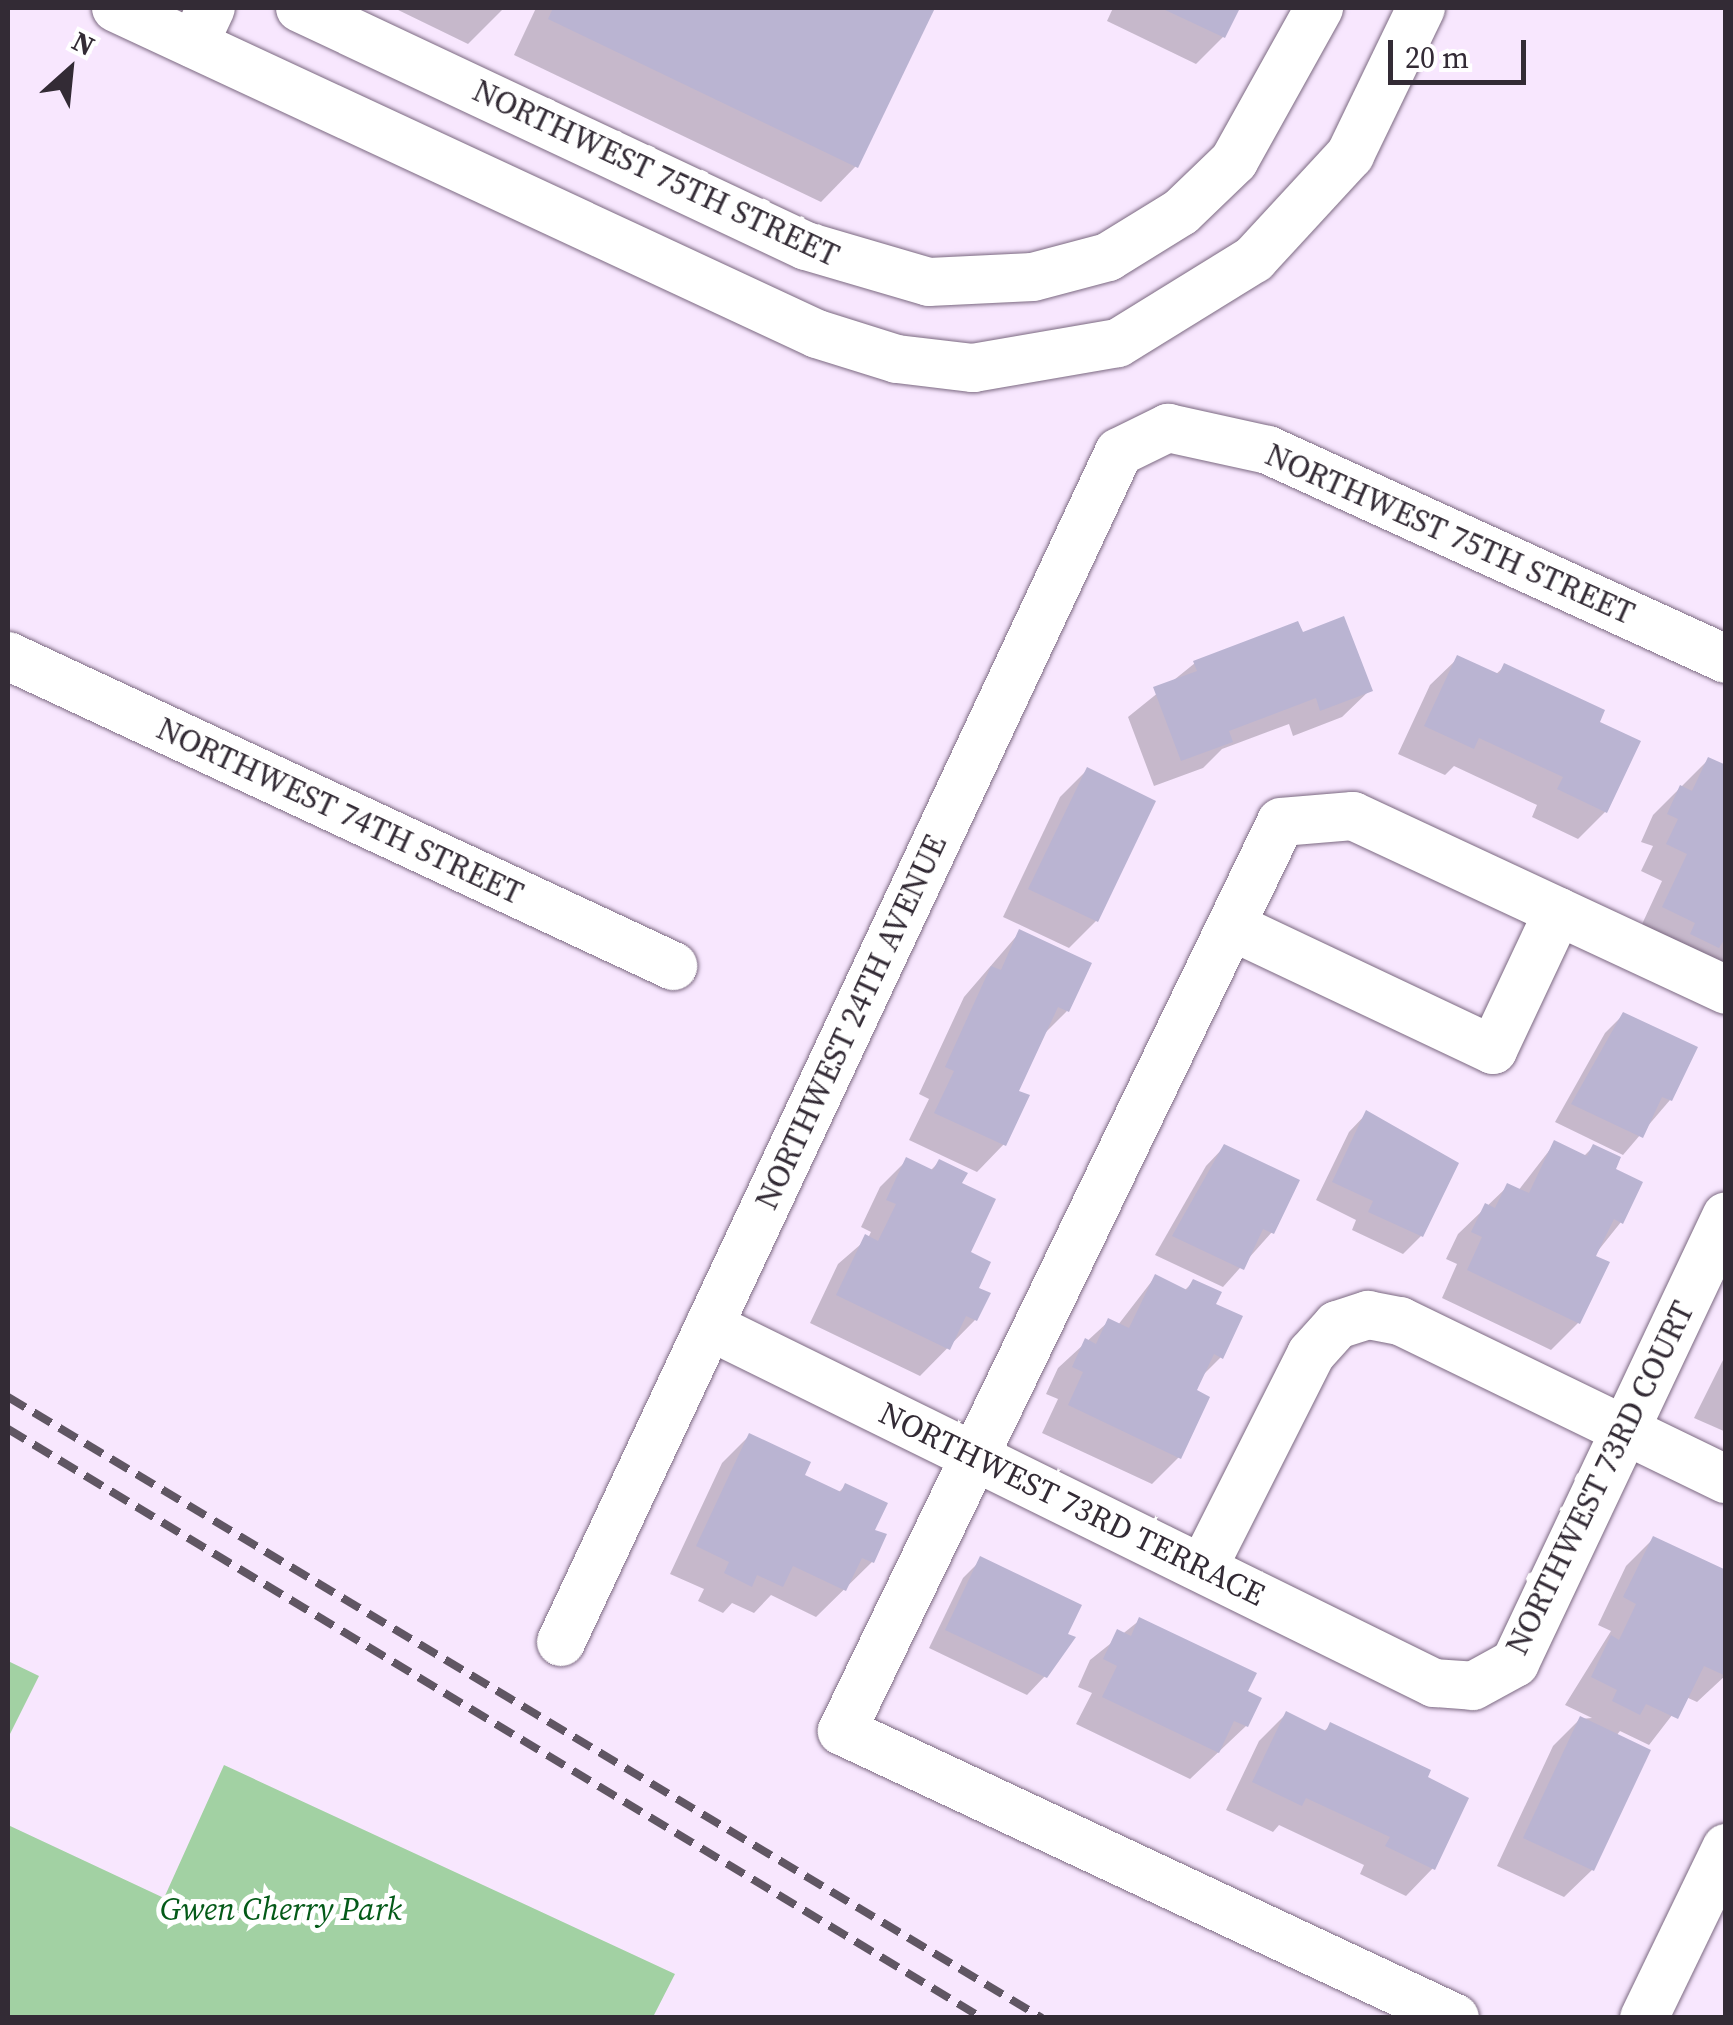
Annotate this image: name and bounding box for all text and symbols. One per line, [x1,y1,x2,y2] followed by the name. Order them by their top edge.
[20,20,120,120] north arrow
[1393,20,1530,82] scale bar
[66,22,101,65] text: N
[1405,37,1469,78] text: 20 m
[467,71,845,275] street label: NORTHWEST 75TH STREET
[1259,435,1641,633] street label: NORTHWEST 75TH STREET
[151,709,529,913] street label: NORTHWEST 74TH STREET
[747,828,955,1216] street label: NORTHWEST 24TH AVENUE
[1497,1295,1703,1661] street label: NORTHWEST 73RD COURT
[873,1394,1271,1614] street label: NORTHWEST 73RD TERRACE
[160,1890,402,1928] park label: Gwen Cherry Park

